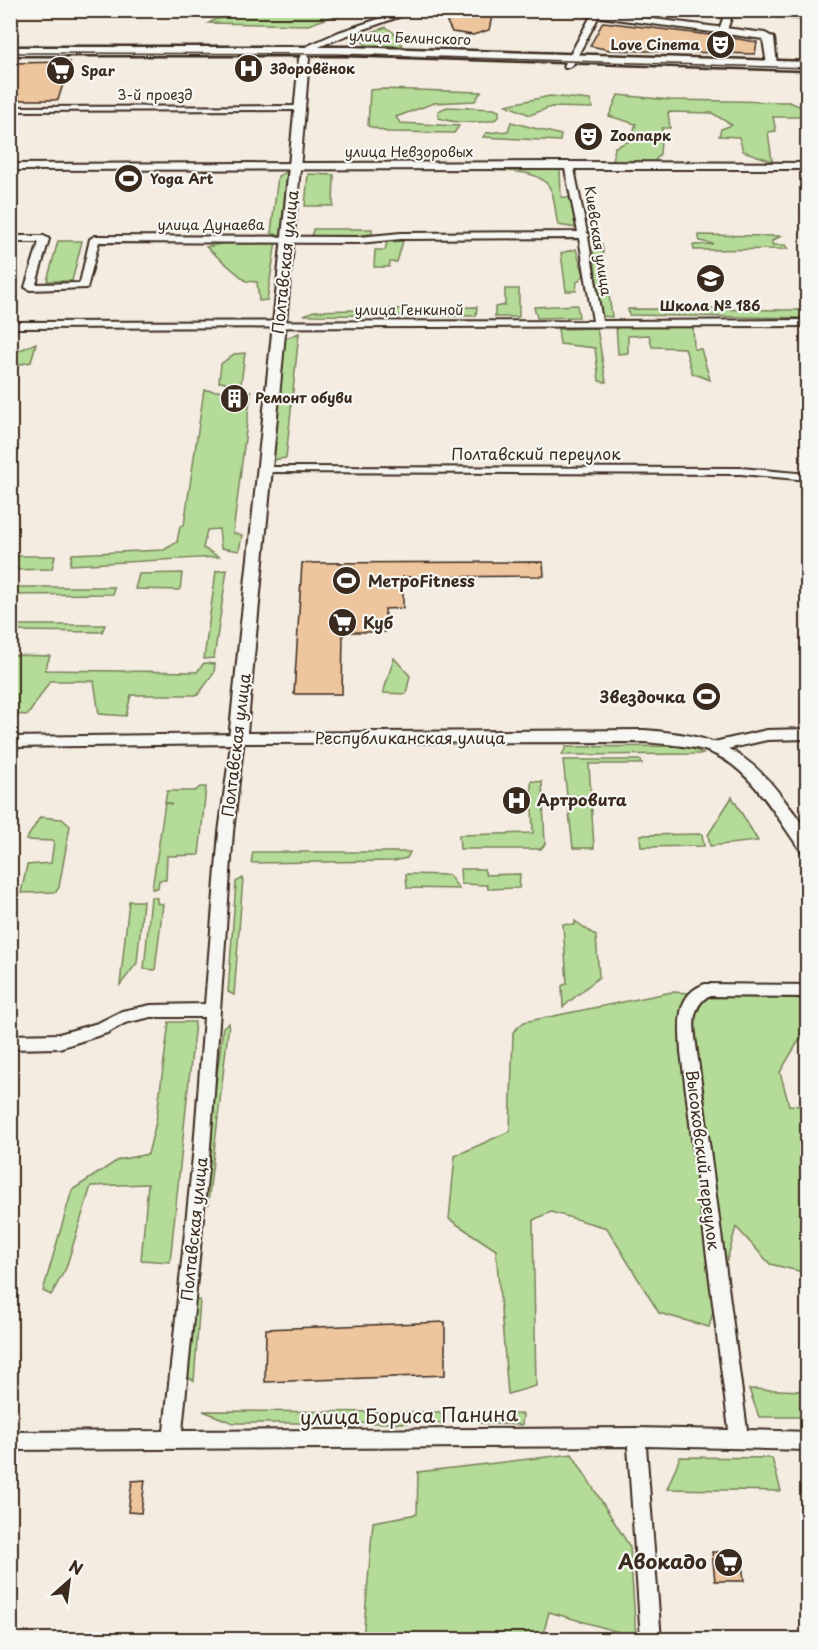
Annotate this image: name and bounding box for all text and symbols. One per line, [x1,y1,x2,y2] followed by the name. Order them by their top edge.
[348,25,472,50] street label: улица Белинского
[705,29,737,61] theatre icon: Love Cinema
[610,34,701,55] place label: Love Cinema
[233,53,265,85] hospital icon: Здоровёнок
[44,55,76,87] supermarket icon: Spar
[269,58,355,79] place label: Здоровёнок
[81,60,116,81] place label: Spar
[117,84,193,105] street label: 3-й проезд
[573,120,605,152] theatre icon: Zooпарк
[610,125,671,146] place label: Zooпарк
[345,141,473,162] street label: улица Невзоровых
[113,163,145,195] sports icon: Yoga Art
[150,168,214,189] place label: Yoga Art
[579,185,618,297] street label: Киевская улица
[265,189,303,335] street label: Полтавская улица
[157,214,265,235] street label: улица Дунаева
[694,263,726,295] school or university icon: Школа № 186
[660,295,760,316] place label: Школа № 186
[355,299,463,320] street label: улица Генкиной
[218,382,250,414] building icon: Ремонт обуви
[255,387,353,408] place label: Ремонт обуви
[451,441,621,465] street label: Полтавский переулок
[331,565,363,597] sports icon: МетроFitness
[368,568,475,592] place label: МетроFitness
[326,607,358,639] supermarket icon: Куб
[363,610,394,634] place label: Куб
[214,672,256,818] street label: Полтавская улица
[691,681,723,713] sports icon: Звездочка
[599,684,686,708] place label: Звездочка
[315,725,505,749] street label: Республиканская улица
[500,784,532,816] hospital icon: Артровита
[537,787,627,811] place label: Артровита
[681,1069,727,1252] street label: Высоковский переулок
[174,1156,212,1302] street label: Полтавская улица
[300,1398,519,1432] street label: улица Бориса Панина
[617,1546,707,1576] place label: Авокадо
[712,1546,744,1578] supermarket icon: Авокадо
[39,1551,99,1611] north arrow
[65,1553,88,1580] text: N

